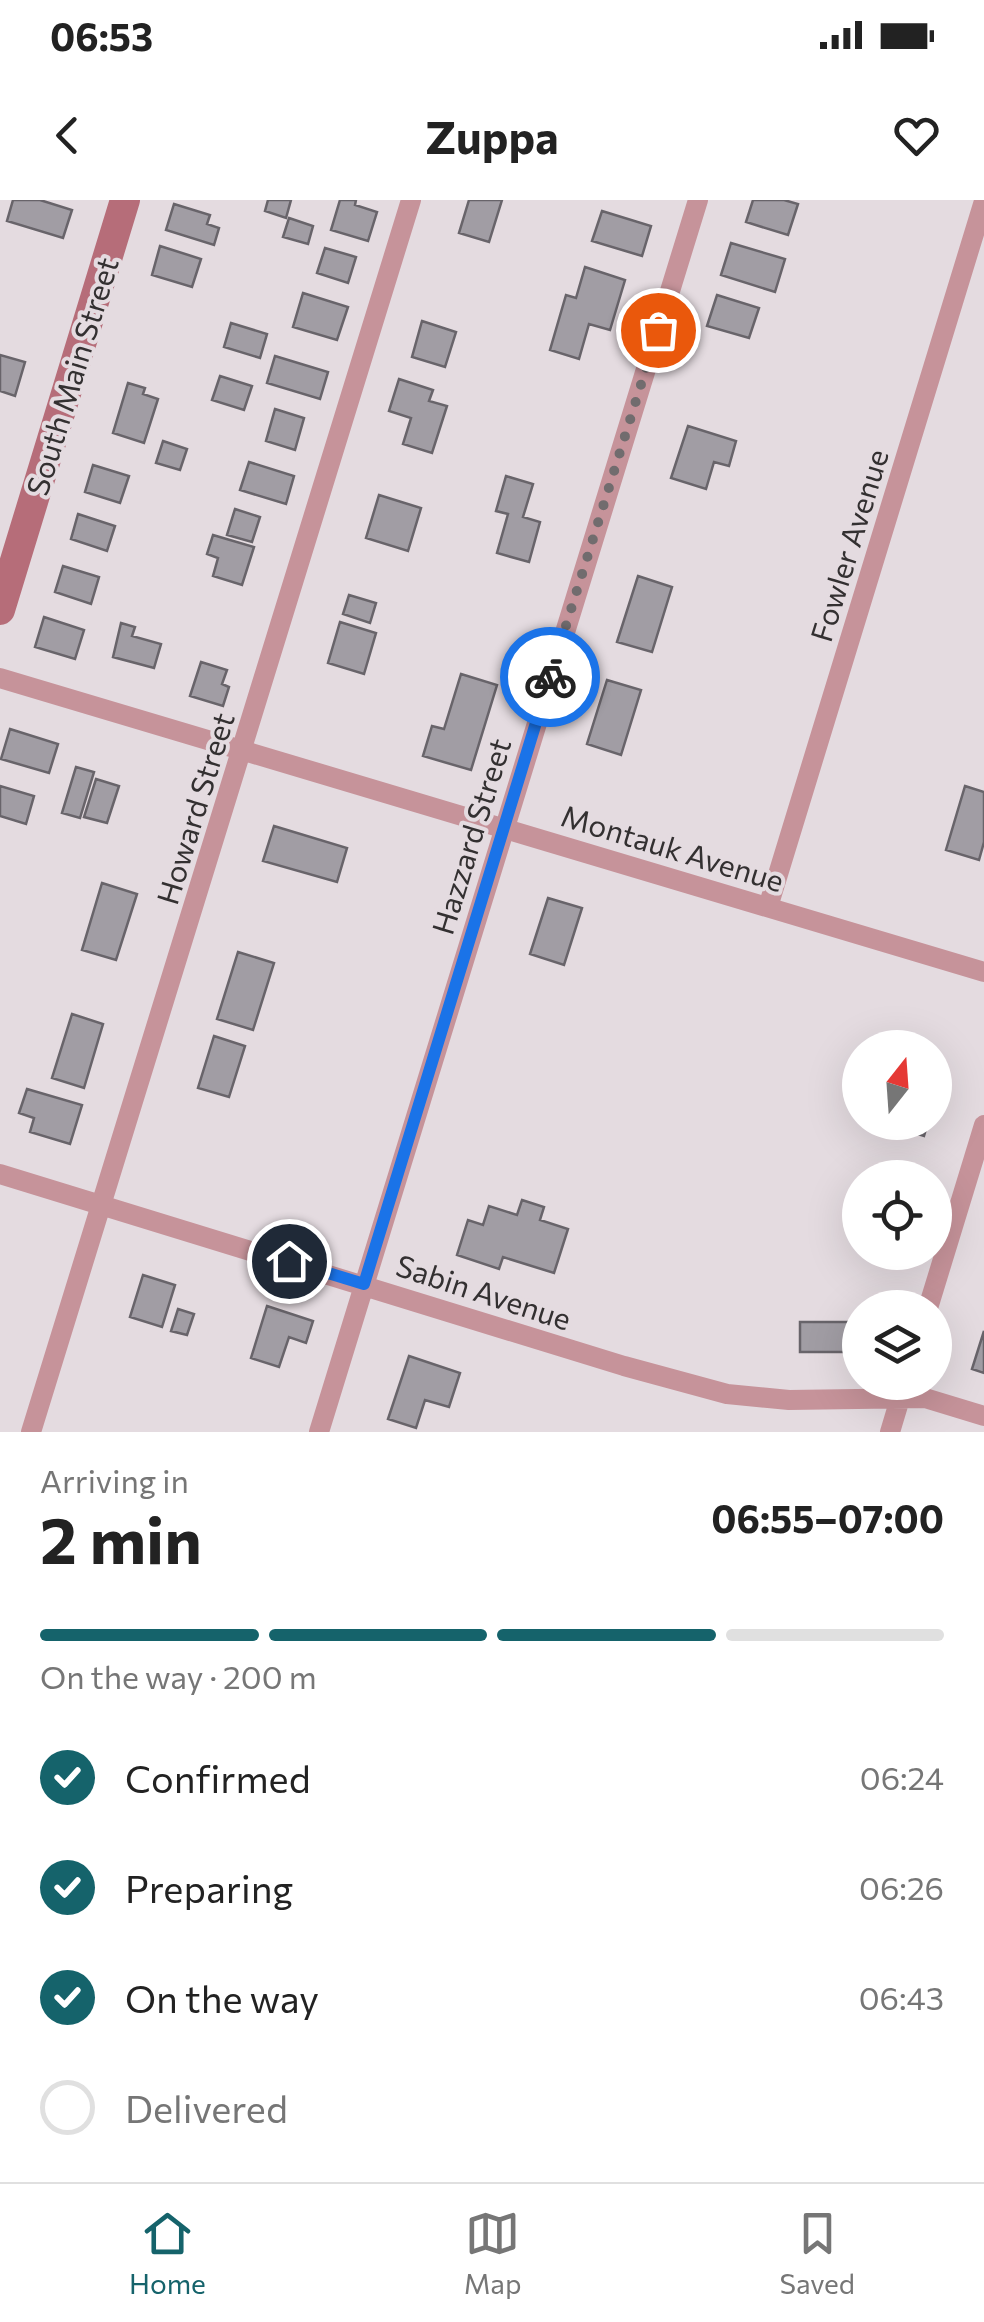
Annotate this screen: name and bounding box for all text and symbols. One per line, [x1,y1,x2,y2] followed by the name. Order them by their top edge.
[50,12,153,59] text: 06:53
[40,108,95,163] icon: back
[425,108,559,163] text: Zuppa
[889,108,944,163] icon: heart
[17,252,125,500] street label: South Main Street
[616,288,701,373] pin
[631,303,686,358] icon: bag
[801,444,895,646] street label: Fowler Avenue
[500,627,600,727] courier
[523,650,578,705] icon: bike
[147,708,241,908] street label: Howard Street
[423,734,517,938] street label: Hazzard Street
[557,796,789,898] street label: Montauk Avenue
[842,1030,952,1140] north arrow
[842,1030,952,1400] map controls
[842,1160,952,1270] button: locate
[247,1219,332,1304] pin
[262,1234,317,1289] icon: home
[392,1245,576,1337] street label: Sabin Avenue
[842,1290,952,1400] button: layers
[40,1460,189,1500] text: Arriving in
[711,1494,944,1541] text: 06:55–07:00
[40,1498,202,1577] text: 2 min
[40,1656,317,1696] text: On the way · 200 m
[40,1750,95,1805] icon: check
[125,1754,311,1801] text: Confirmed
[860,1757,944,1797] text: 06:24
[40,1860,95,1915] icon: check
[125,1864,293,1911] text: Preparing
[859,1867,944,1907] text: 06:26
[40,1970,95,2025] icon: check
[125,1974,319,2021] text: On the way
[859,1977,944,2017] text: 06:43
[125,2084,288,2131] text: Delivered
[129,2206,206,2300] tab: Home
[464,2206,522,2300] tab: Map
[779,2206,855,2300] tab: Saved

